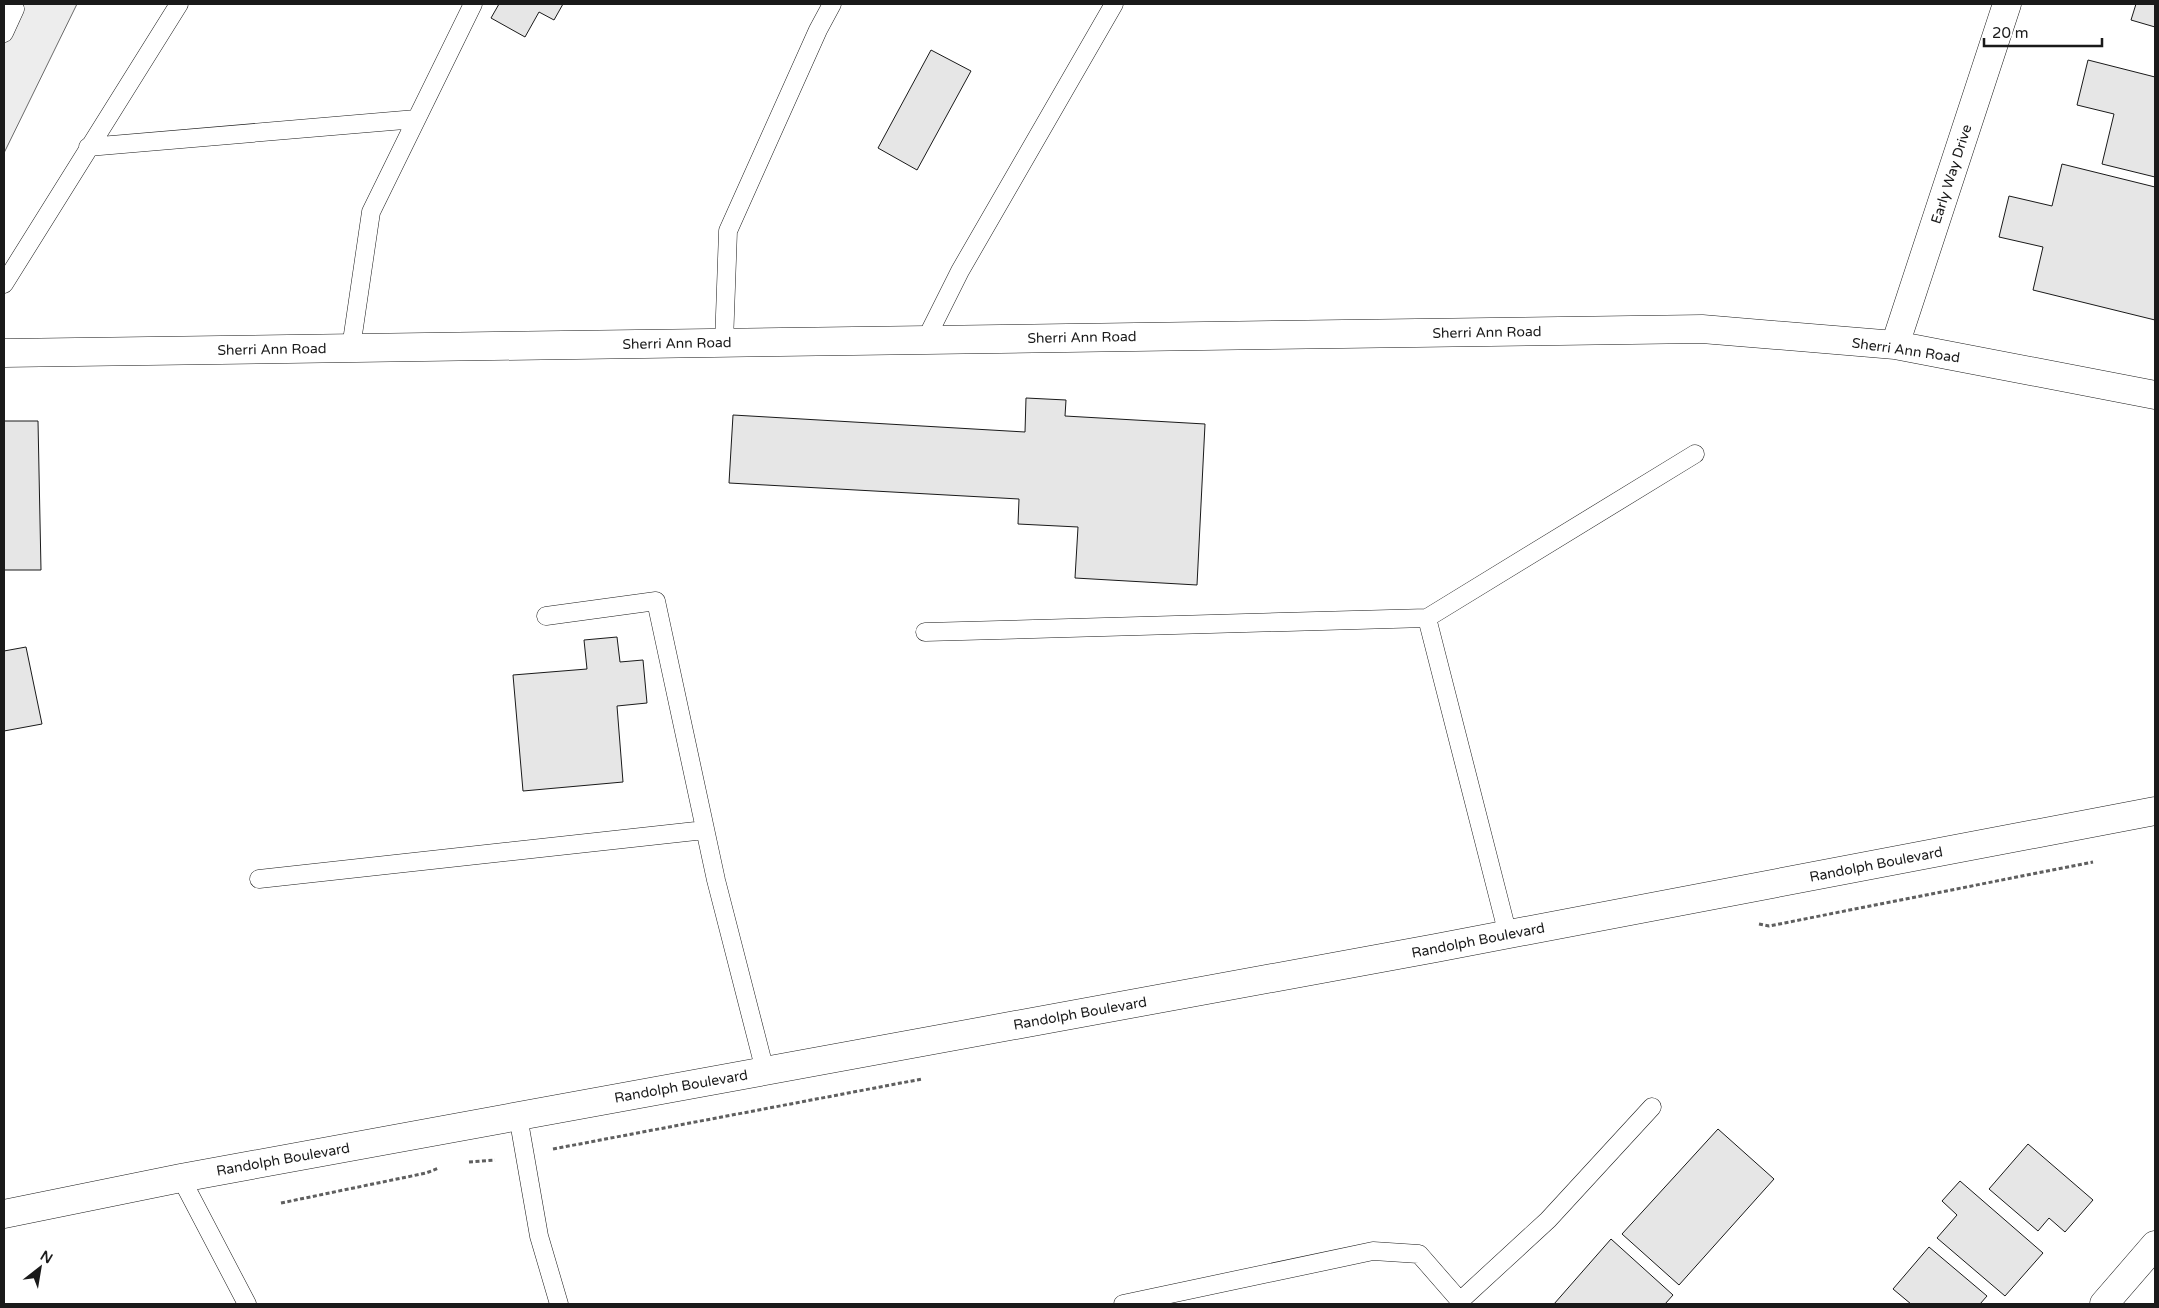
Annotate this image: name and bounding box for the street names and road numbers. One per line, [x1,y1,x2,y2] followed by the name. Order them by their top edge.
[1927,122,1976,226] street label: Early Way Drive
[1432,323,1542,342] street label: Sherri Ann Road
[1027,328,1137,347] street label: Sherri Ann Road
[622,334,732,353] street label: Sherri Ann Road
[1851,334,1961,367] street label: Sherri Ann Road
[217,340,327,359] street label: Sherri Ann Road
[1808,843,1944,886] street label: Randolph Boulevard
[1410,919,1546,962] street label: Randolph Boulevard
[1012,993,1148,1034] street label: Randolph Boulevard
[613,1066,749,1107] street label: Randolph Boulevard
[215,1139,351,1180] street label: Randolph Boulevard

